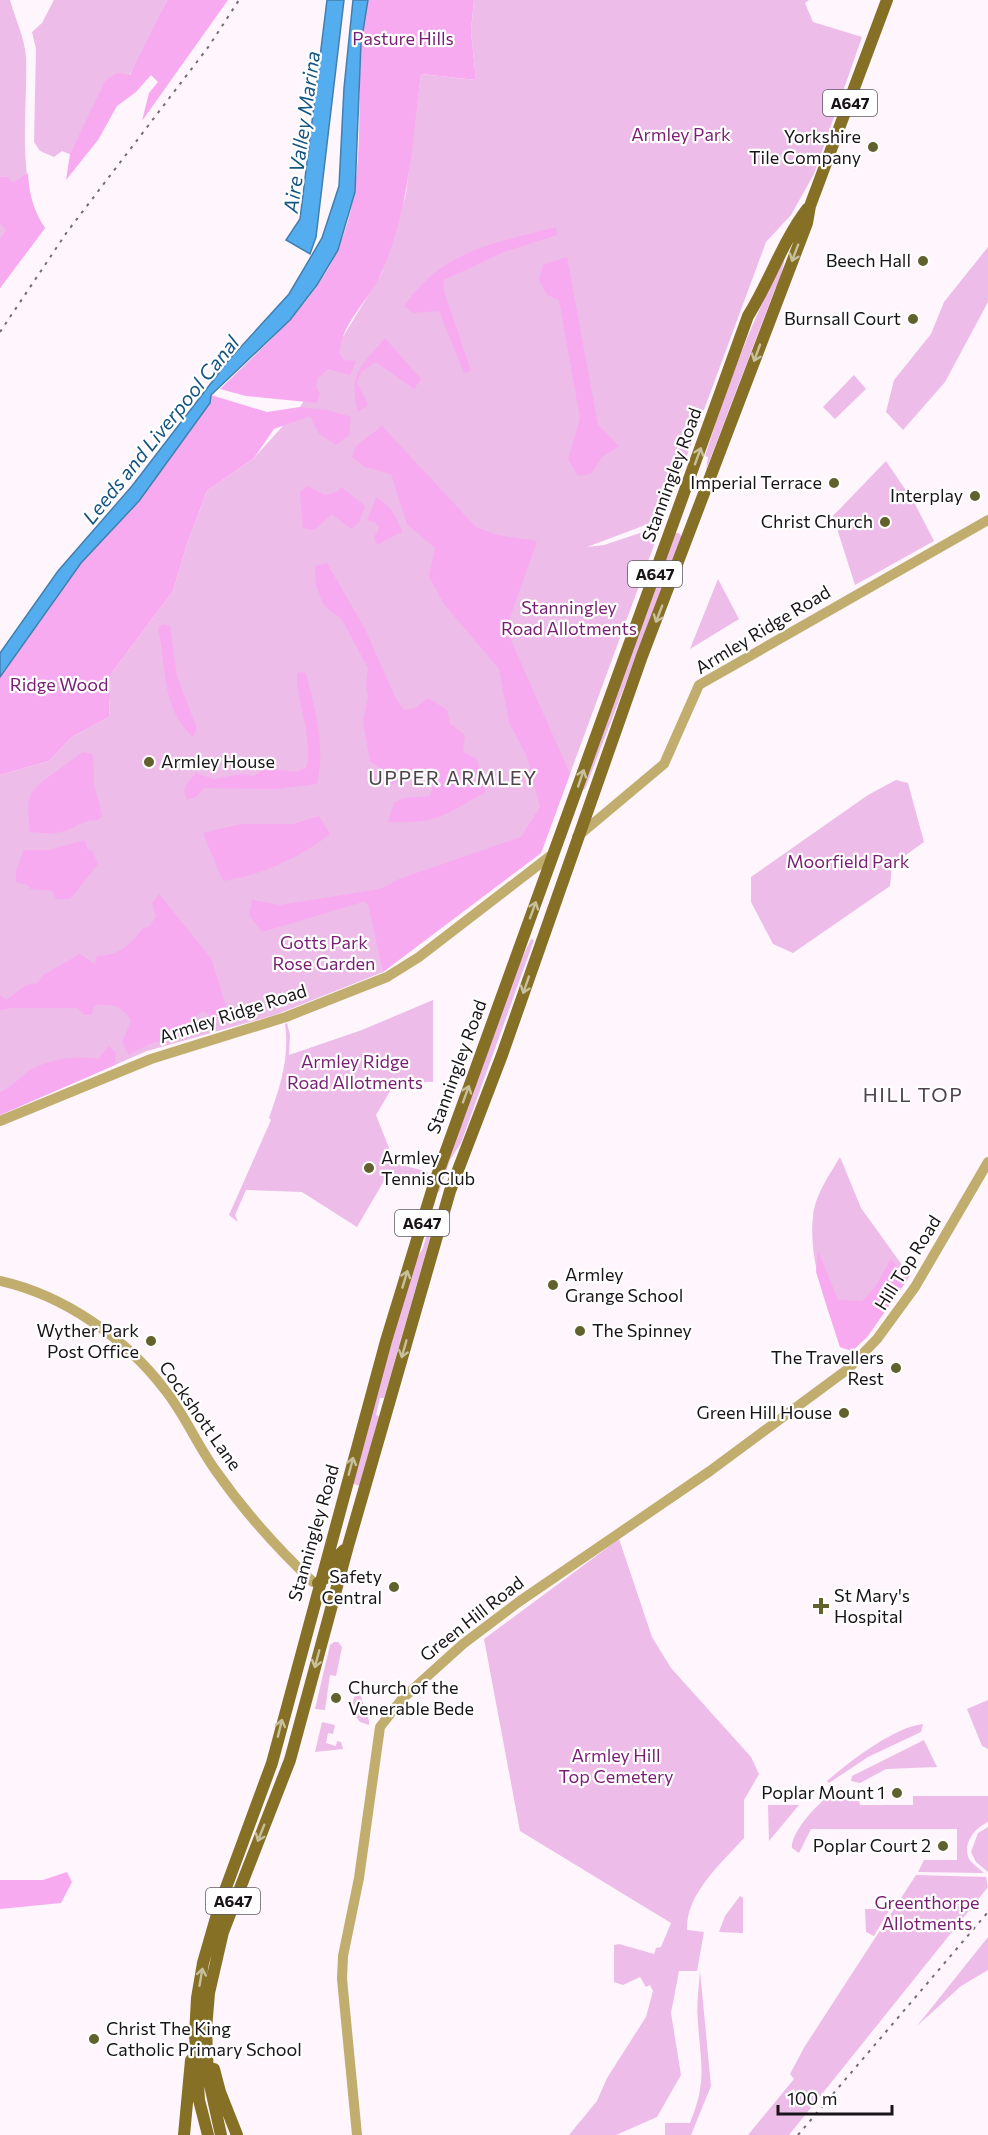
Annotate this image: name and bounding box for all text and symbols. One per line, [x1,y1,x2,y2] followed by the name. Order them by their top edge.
[352,27,454,49] park label: Pasture Hills
[278,49,324,215] water label: Aire Valley Marina
[823,90,877,116] road number: A647
[631,123,731,145] park label: Armley Park
[749,125,861,168] place label: Yorkshire Tile Company
[866,140,880,154] marker: Yorkshire Tile Company
[789,243,800,261] one-way arrow
[826,249,911,271] place label: Beech Hall
[916,254,930,268] marker: Beech Hall
[784,307,901,329] place label: Burnsall Court
[906,312,920,326] marker: Burnsall Court
[77,330,244,528] water label: Leeds and Liverpool Canal
[750,343,761,362] one-way arrow
[637,405,706,545] street label: Stanningley Road
[694,448,705,466] one-way arrow
[690,471,822,493] place label: Imperial Terrace
[827,476,841,490] marker: Imperial Terrace
[890,484,963,506] place label: Interplay
[968,489,982,503] marker: Interplay
[761,510,873,532] place label: Christ Church
[878,515,892,529] marker: Christ Church
[628,561,682,587] road number: A647
[691,580,834,678] street label: Armley Ridge Road
[501,596,637,639] park label: Stanningley Road Allotments
[652,605,663,623] one-way arrow
[10,673,108,695] park label: Ridge Wood
[161,750,275,772] place label: Armley House
[142,755,156,769] marker: Armley House
[368,765,538,789] district label: UPPER ARMLEY
[576,769,587,787] one-way arrow
[786,850,910,872] park label: Moorfield Park
[528,901,539,920] one-way arrow
[273,931,375,974] park label: Gotts Park Rose Garden
[519,975,530,994] one-way arrow
[156,979,309,1047] street label: Armley Ridge Road
[422,997,491,1137] street label: Stanningley Road
[287,1050,423,1093] park label: Armley Ridge Road Allotments
[863,1082,963,1106] district label: HILL TOP
[462,1085,473,1103] one-way arrow
[381,1146,475,1189] place label: Armley Tennis Club
[362,1161,376,1175] marker: Armley Tennis Club
[395,1210,449,1236] road number: A647
[869,1211,945,1314] street label: Hill Top Road
[565,1263,683,1306] place label: Armley Grange School
[400,1270,411,1289] one-way arrow
[546,1278,560,1292] marker: Armley Grange School
[36,1319,139,1362] place label: Wyther Park Post Office
[592,1319,692,1341] place label: The Spinney
[573,1324,587,1338] marker: The Spinney
[144,1334,158,1348] marker: Wyther Park Post Office
[398,1339,410,1358] one-way arrow
[771,1346,884,1389] place label: The Travellers Rest
[155,1356,247,1474] street label: Cockshott Lane
[889,1361,903,1375] marker: The Travellers Rest
[696,1401,832,1423] place label: Green Hill House
[837,1406,851,1420] marker: Green Hill House
[346,1457,358,1476] one-way arrow
[283,1462,343,1604] street label: Stanningley Road
[321,1565,382,1608] place label: Safety Central
[415,1571,528,1666] street label: Green Hill Road
[387,1580,401,1594] marker: Safety Central
[834,1584,910,1627] place label: St Mary's Hospital
[812,1597,830,1615] marker: St Mary's Hospital
[311,1650,322,1669] one-way arrow
[348,1676,474,1719] place label: Church of the Venerable Bede
[329,1691,343,1705] marker: Church of the Venerable Bede
[275,1719,287,1738] one-way arrow
[558,1744,674,1787] park label: Armley Hill Top Cemetery
[761,1781,885,1803] place label: Poplar Mount 1
[890,1786,904,1800] marker: Poplar Mount 1
[255,1823,266,1841] one-way arrow
[813,1834,931,1856] place label: Poplar Court 2
[936,1839,950,1853] marker: Poplar Court 2
[206,1888,260,1914] road number: A647
[874,1891,980,1934] park label: Greenthorpe Allotments
[195,1968,206,1988] one-way arrow
[106,2017,302,2060] place label: Christ The King Catholic Primary School
[87,2032,101,2046] marker: Christ The King Catholic Primary School
[778,2078,892,2116] scale bar
[787,2087,837,2109] text: 100 m

